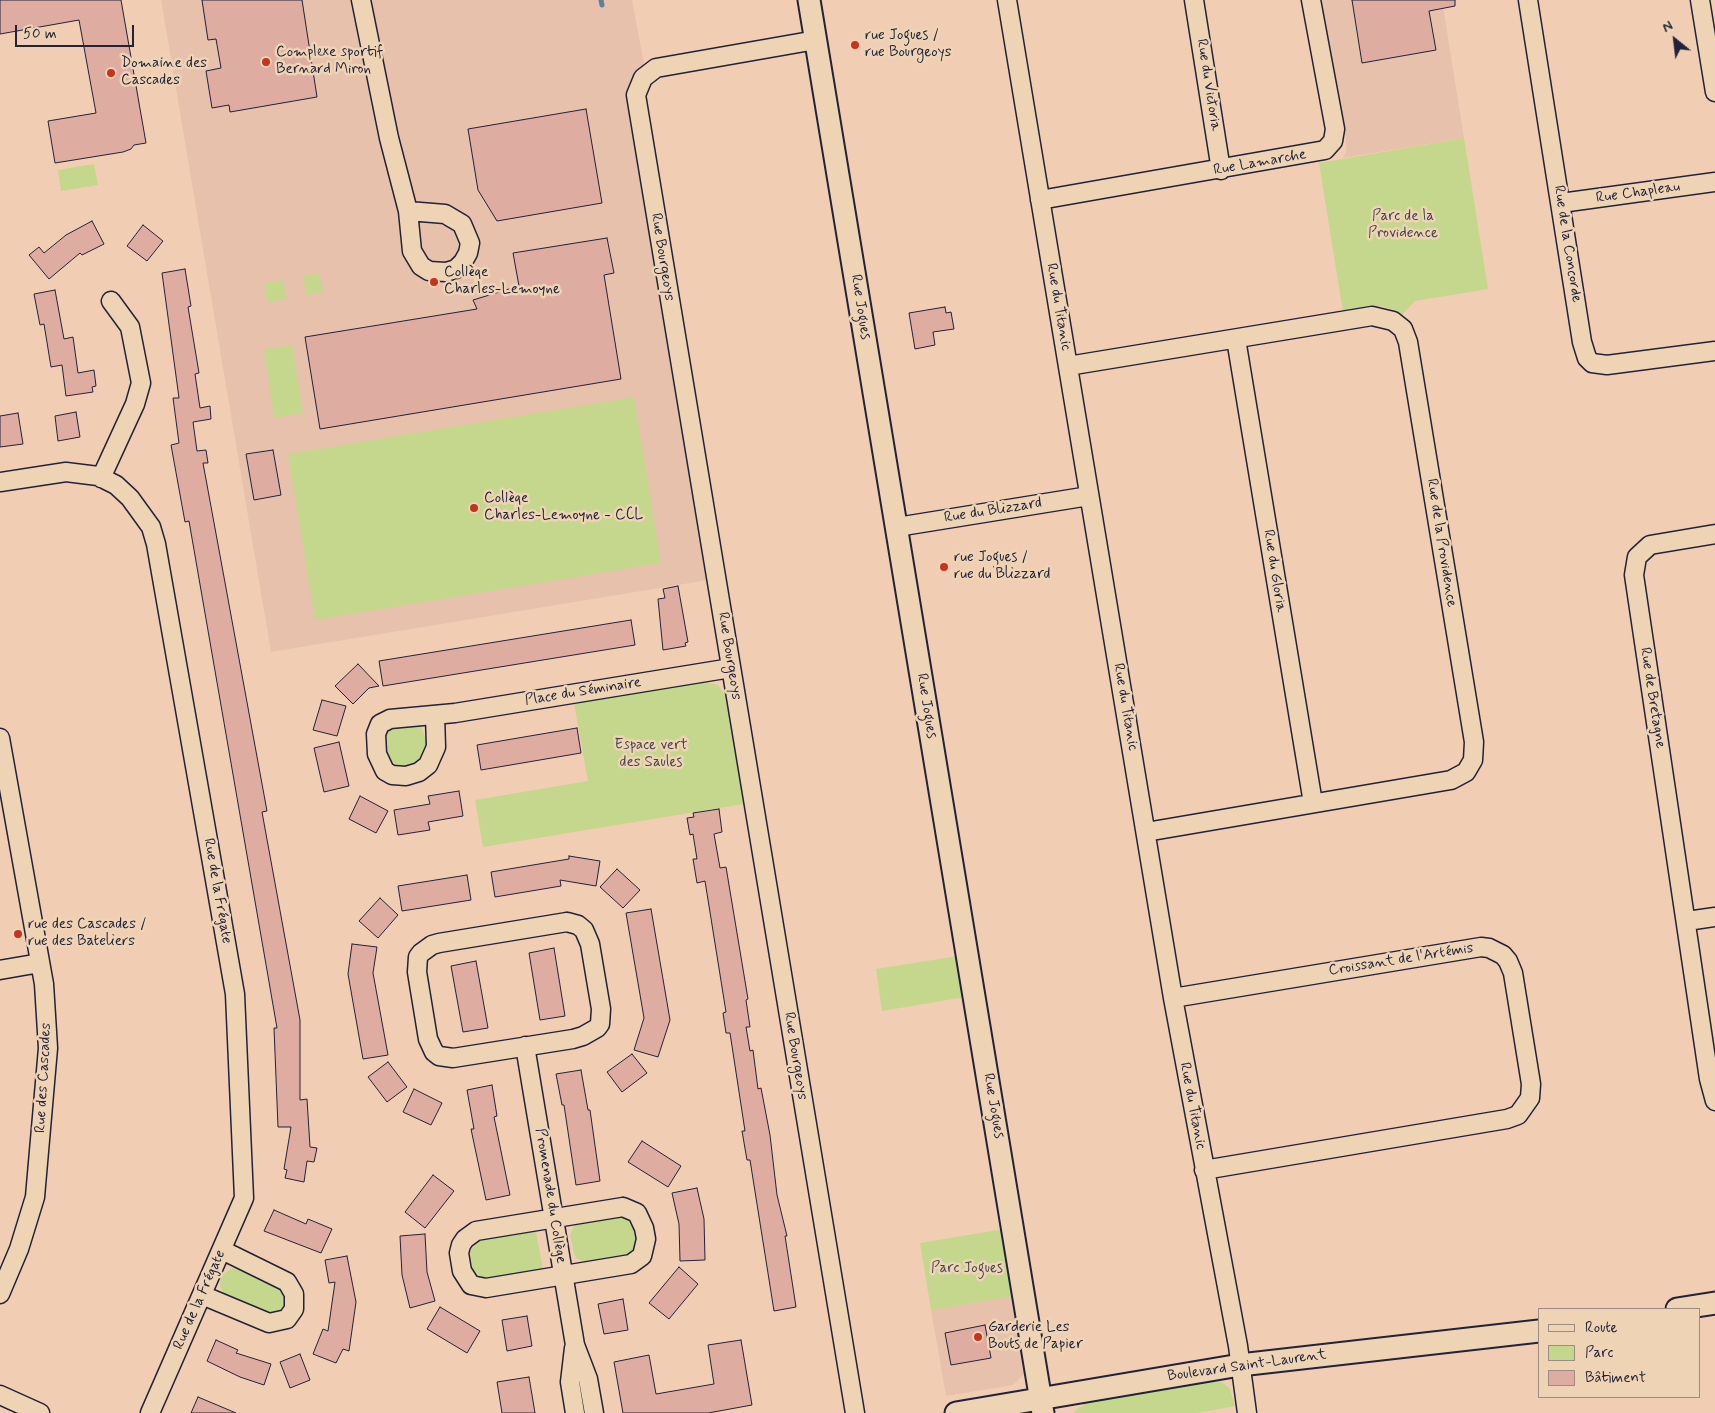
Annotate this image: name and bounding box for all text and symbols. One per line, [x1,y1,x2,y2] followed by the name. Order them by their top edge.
[18,15,136,47] scale bar
[1650,15,1700,65] north arrow
[1659,17,1676,37] text: N
[23,24,57,44] text: 50 m
[865,27,951,62] place label: rue Jogues / rue Bourgeoys
[1192,38,1224,132] street label: Rue du Victoria
[849,39,861,51] marker: rue Jogues / rue Bourgeoys
[276,44,383,79] place label: Complexe sportif Bernard Miron
[121,55,207,90] place label: Domaine des Cascades
[260,56,272,68] marker: Complexe sportif Bernard Miron
[105,67,117,79] marker: Domaine des Cascades
[1212,146,1308,180] street label: Rue Lamarche
[1595,178,1681,208] street label: Rue Chapleau
[1549,184,1585,304] street label: Rue de la Concorde
[1368,208,1438,243] park label: Parc de la Providence
[646,212,678,302] street label: Rue Bourgeoys
[1041,262,1075,352] street label: Rue du Titanic
[444,264,560,299] place label: Collège Charles-Lemoyne
[846,273,874,341] street label: Rue Jogues
[428,276,440,288] marker: Collège Charles-Lemoyne
[1422,477,1460,609] street label: Rue de la Providence
[484,490,643,525] place label: Collège Charles-Lemoyne - CCL
[943,494,1043,528] street label: Rue du Blizzard
[468,502,480,514] marker: Collège Charles-Lemoyne - CCL
[1259,528,1289,614] street label: Rue du Gloria
[954,549,1050,584] place label: rue Jogues / rue du Blizzard
[938,561,950,573] marker: rue Jogues / rue du Blizzard
[713,611,745,701] street label: Rue Bourgeoys
[1635,646,1669,750] street label: Rue de Bretagne
[1108,662,1142,752] street label: Rue du Titanic
[912,672,940,740] street label: Rue Jogues
[524,674,642,710] street label: Place du Séminaire
[614,737,688,772] park label: Espace vert des Saules
[199,837,235,945] street label: Rue de la Frégate
[28,916,146,951] place label: rue des Cascades / rue des Bateliers
[12,928,24,940] marker: rue des Cascades / rue des Bateliers
[1327,940,1475,980] street label: Croissant de l'Artémis
[779,1011,811,1101] street label: Rue Bourgeoys
[32,1022,56,1134] street label: Rue des Cascades
[1175,1061,1209,1151] street label: Rue du Titanic
[978,1072,1008,1140] street label: Rue Jogues
[530,1127,570,1265] street label: Promenade du Collège
[170,1247,230,1353] street label: Rue de la Frégate
[931,1260,1003,1278] park label: Parc Jogues
[1538,1308,1700,1398] legend
[1585,1318,1618,1338] text: Route
[988,1319,1083,1354] place label: Garderie Les Bouts de Papier
[972,1331,984,1343] marker: Garderie Les Bouts de Papier
[1585,1343,1613,1363] text: Parc
[1166,1346,1328,1386] street label: Boulevard Saint-Laurent
[1585,1368,1646,1388] text: Bâtiment

